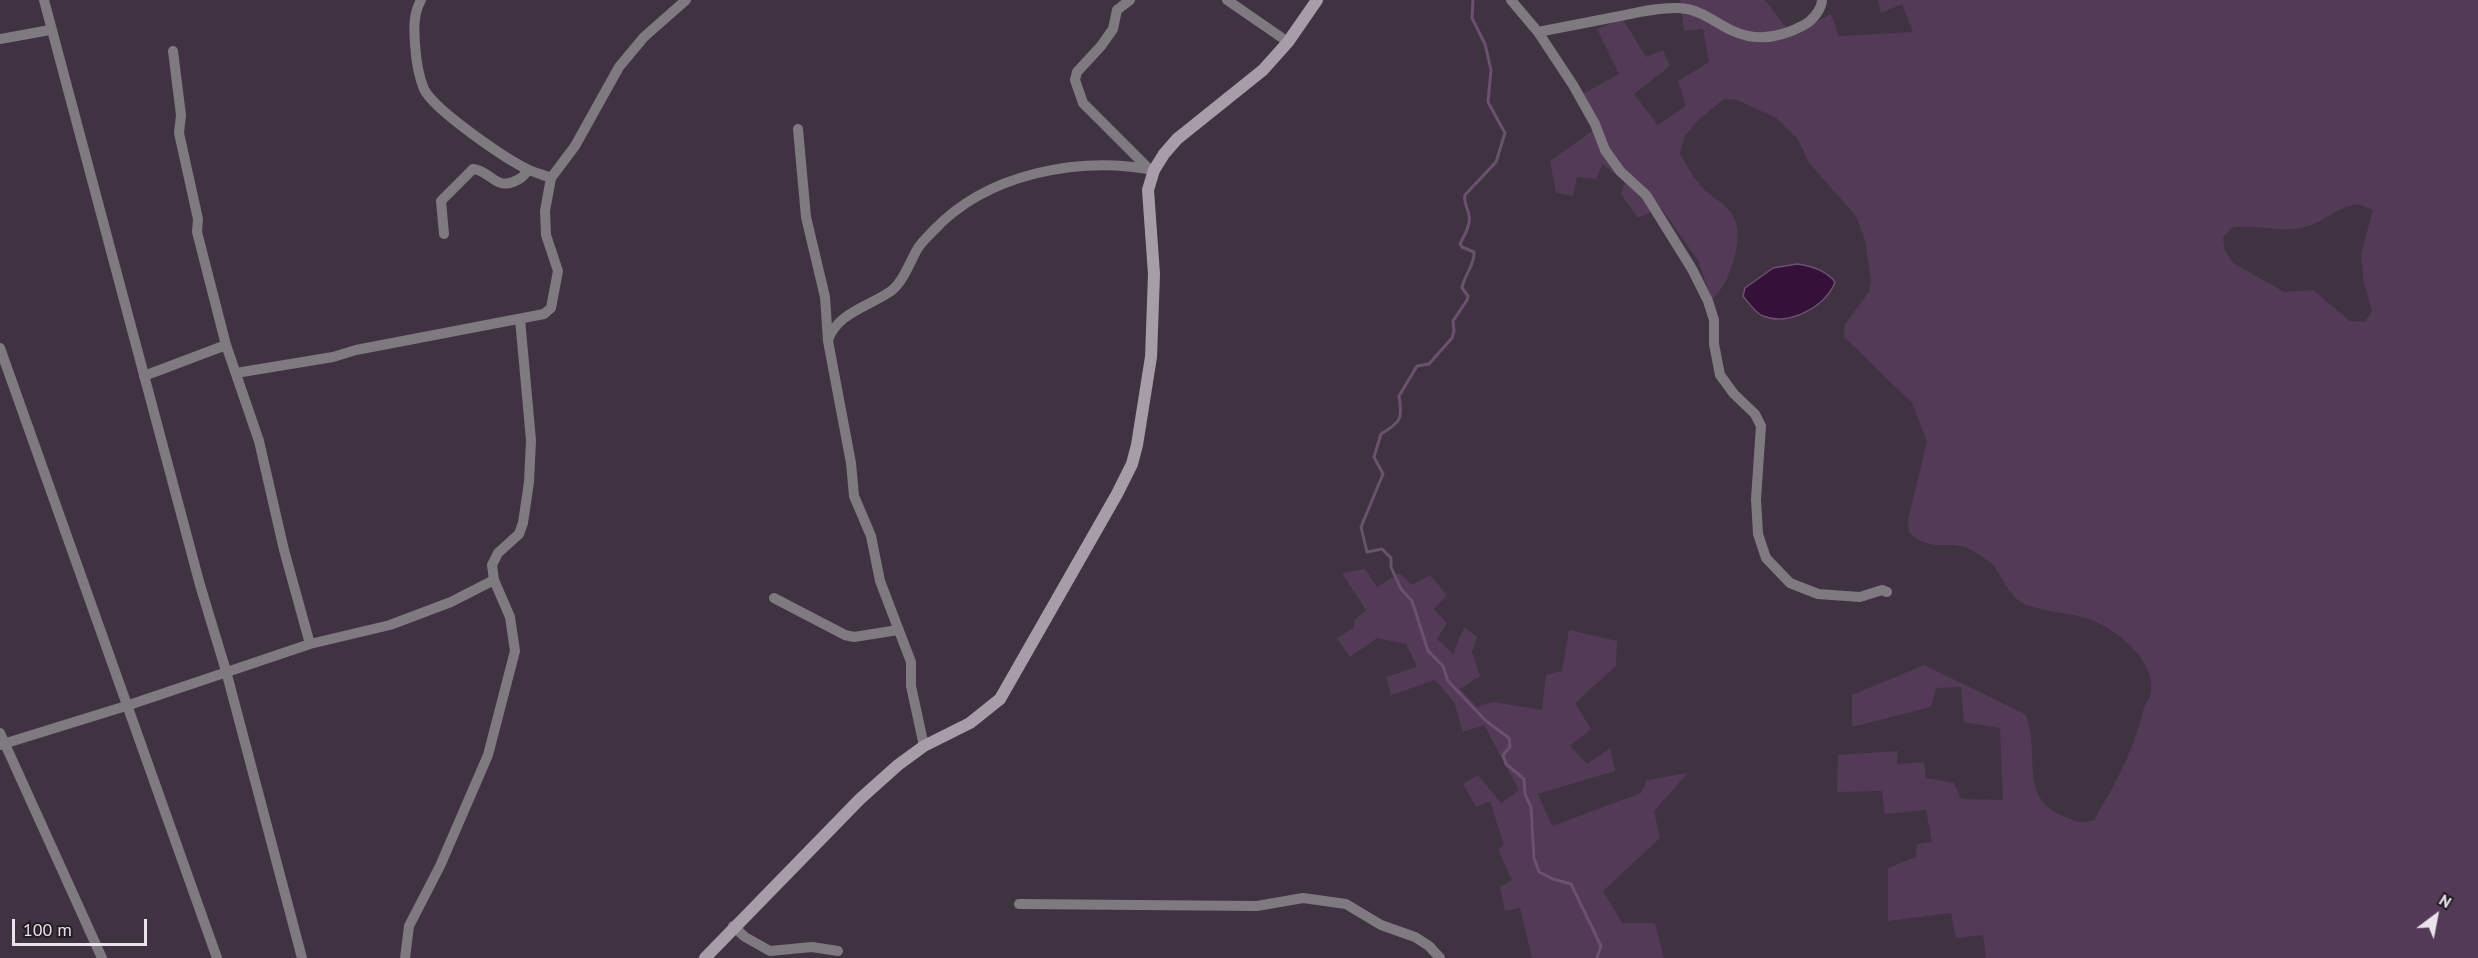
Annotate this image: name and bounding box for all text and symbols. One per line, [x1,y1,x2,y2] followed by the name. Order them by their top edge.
[2406,886,2466,946] north arrow
[2436,889,2455,912] text: N
[15,907,150,945] scale bar
[23,918,72,941] text: 100 m

